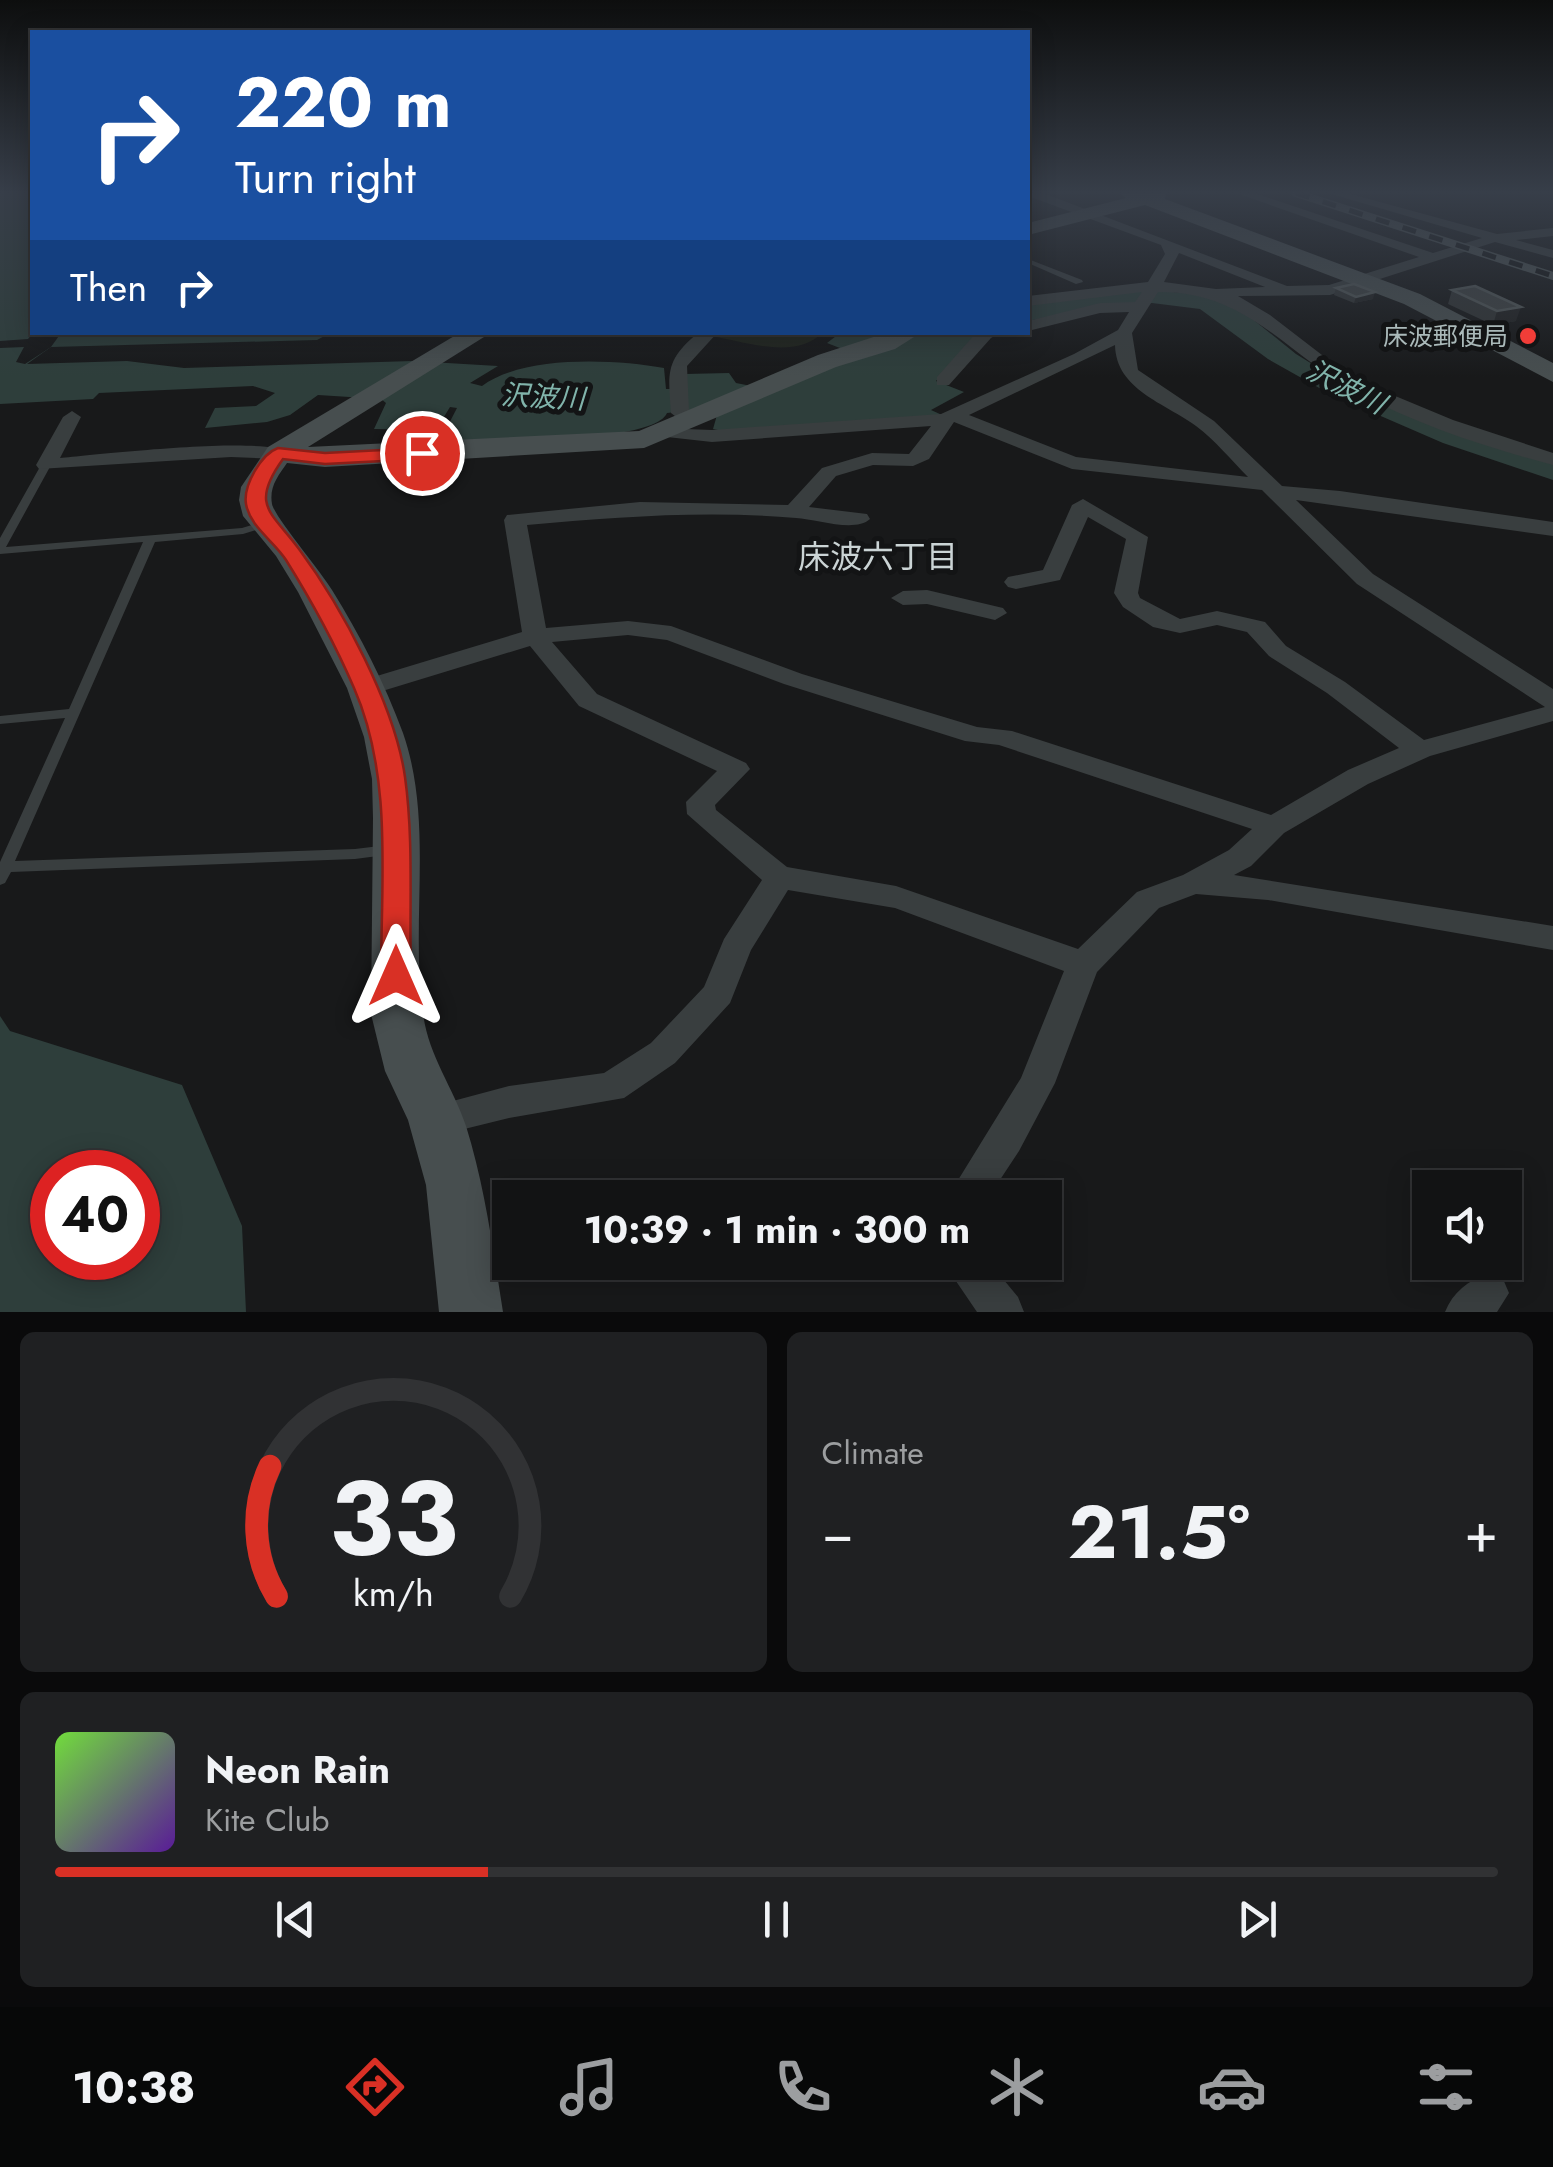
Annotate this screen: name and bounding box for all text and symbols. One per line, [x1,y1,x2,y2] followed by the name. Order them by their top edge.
[235,52,452,153] text: 220 m
[70,70,200,200] icon: right
[235,145,416,210] text: Turn right
[70,260,147,315] text: Then
[167,260,222,315] icon: right
[1383,318,1508,354] place label: 床波郵便局
[1517,325,1539,347] marker: 床波郵便局
[1299,350,1395,426] water label: 沢波川
[500,374,589,420] water label: 沢波川
[380,411,465,496] pin
[395,426,450,481] icon: arrive
[798,534,958,580] district label: 床波六丁目
[344,924,448,1028] position arrow
[30,1150,160,1280] speed limit sign: 40
[1412,1170,1522,1280] map controls
[1412,1170,1522,1280] button: sound
[584,1202,970,1257] text: 10:39 · 1 min · 300 m
[822,1430,924,1476] text: Climate
[329,1443,458,1593] text: 33
[1068,1478,1250,1586] text: 21.5°
[822,1493,854,1573] text: −
[1464,1493,1498,1573] text: +
[353,1568,434,1619] text: km/h
[205,1742,390,1797] text: Neon Rain
[205,1797,329,1843] text: Kite Club
[268,1892,323,1947] icon: previous
[749,1892,804,1947] icon: pause
[1230,1892,1285,1947] icon: next
[340,2052,410,2122] icon: directions
[554,2052,624,2122] icon: music
[768,2052,838,2122] icon: phone
[982,2052,1052,2122] icon: climate
[1197,2052,1267,2122] icon: car
[1411,2052,1481,2122] icon: filters
[72,2055,195,2120] text: 10:38

